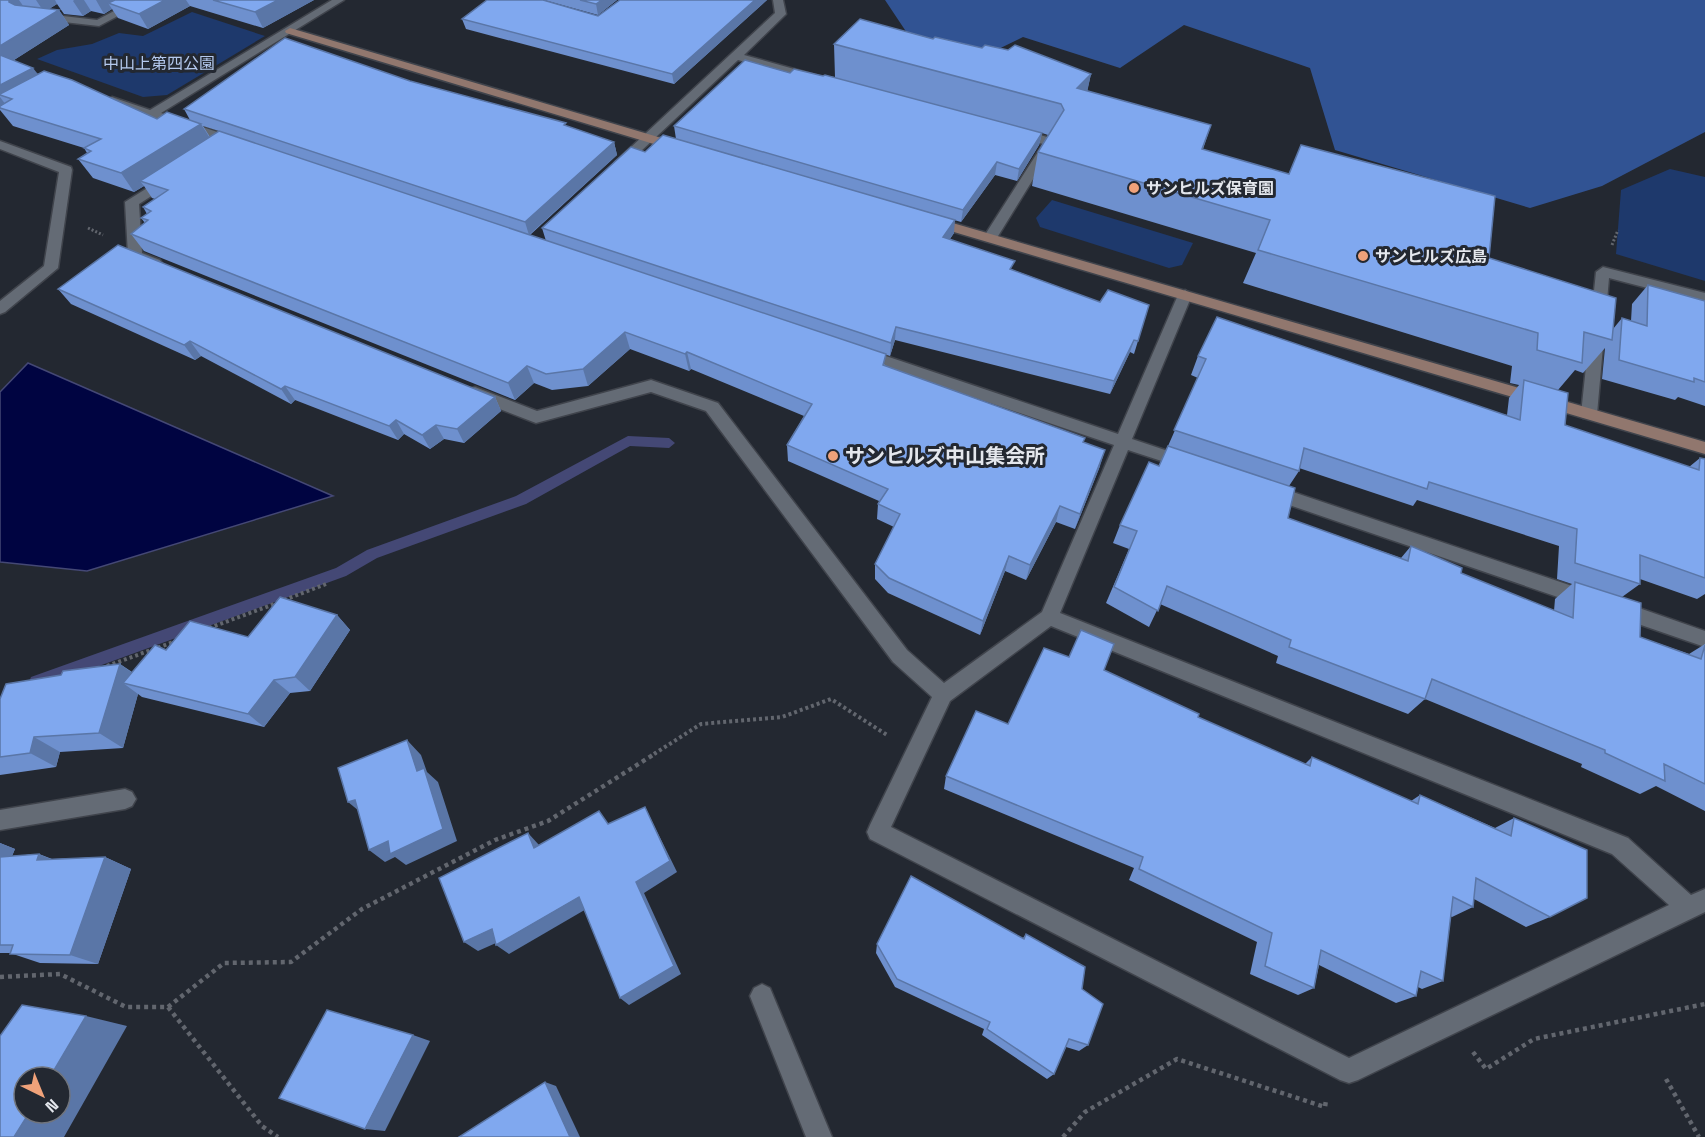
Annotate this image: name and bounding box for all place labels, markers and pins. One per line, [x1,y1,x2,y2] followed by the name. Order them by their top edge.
[1146,178,1274,199] place label: サンヒルズ保育園
[1127,181,1141,195] marker: サンヒルズ保育園
[1375,246,1487,267] place label: サンヒルズ広島
[1356,249,1370,263] marker: サンヒルズ広島
[845,443,1045,469] place label: サンヒルズ中山集会所
[826,449,840,463] marker: サンヒルズ中山集会所

